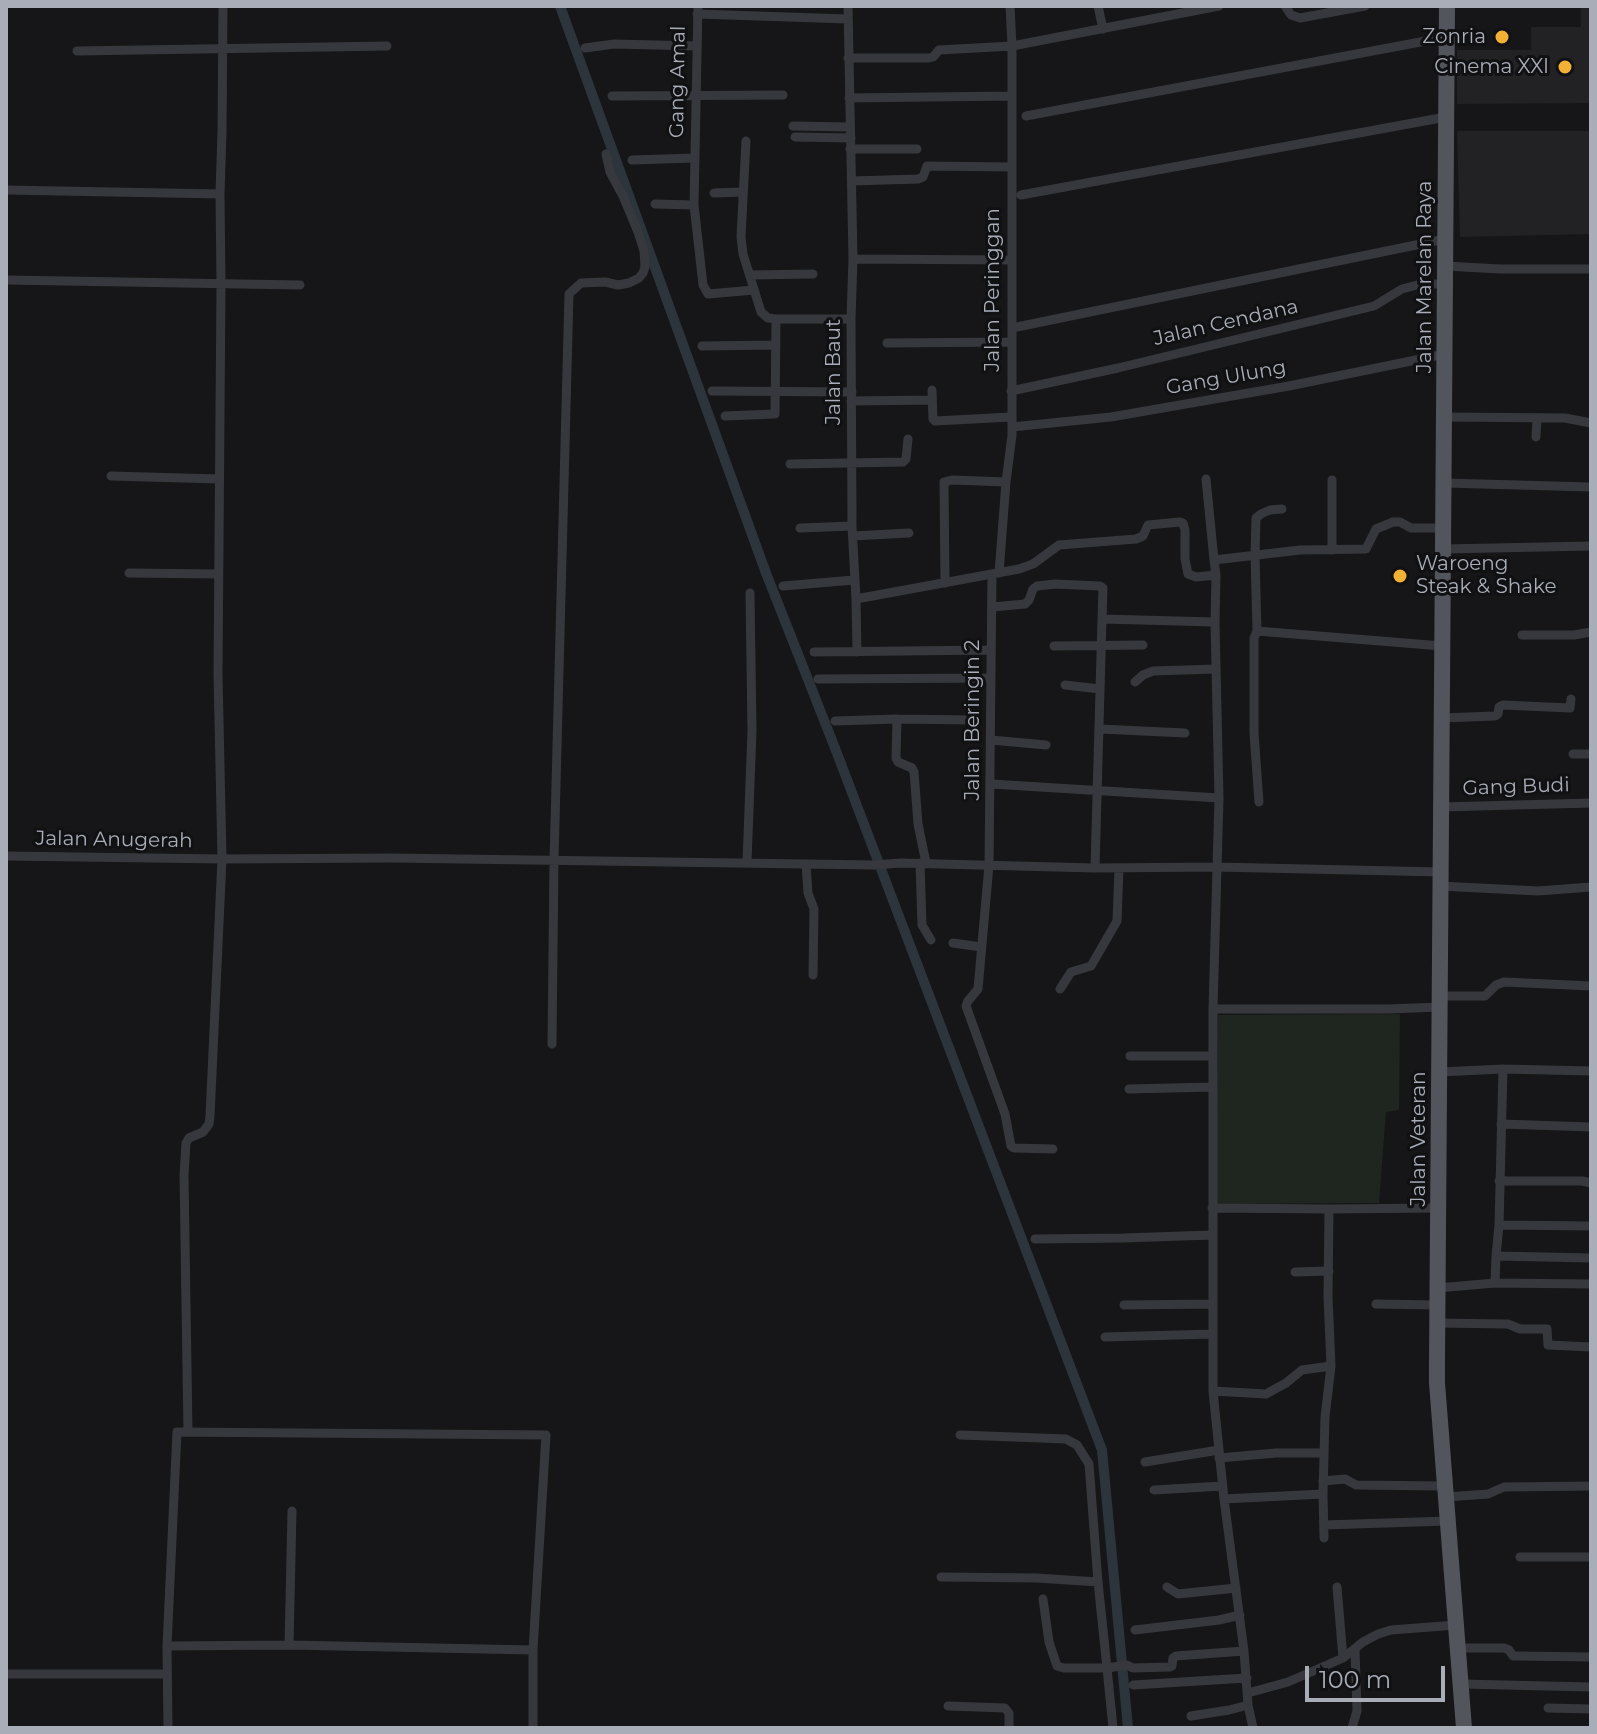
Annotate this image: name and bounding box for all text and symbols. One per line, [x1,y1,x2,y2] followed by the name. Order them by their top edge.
[1422,25,1486,49] place label: Zonria
[665,26,691,138] street label: Gang Amal
[1493,28,1511,46] marker: Zonria
[1434,55,1549,79] place label: Cinema XXI
[1556,58,1574,76] marker: Cinema XXI
[1413,181,1437,373] street label: Jalan Marelan Raya
[981,208,1005,372] street label: Jalan Peringgan
[1151,295,1301,351] street label: Jalan Cendana
[822,319,846,425] street label: Jalan Baut
[1164,356,1288,400] street label: Gang Ulung
[1416,552,1557,599] place label: Waroeng Steak & Shake
[1391,567,1409,585] marker: Waroeng Steak & Shake
[961,640,985,800] street label: Jalan Beringin 2
[1462,773,1570,801] street label: Gang Budi
[35,827,193,853] street label: Jalan Anugerah
[1407,1071,1431,1207] street label: Jalan Veteran
[1309,1650,1449,1700] scale bar
[1319,1665,1391,1694] text: 100 m

